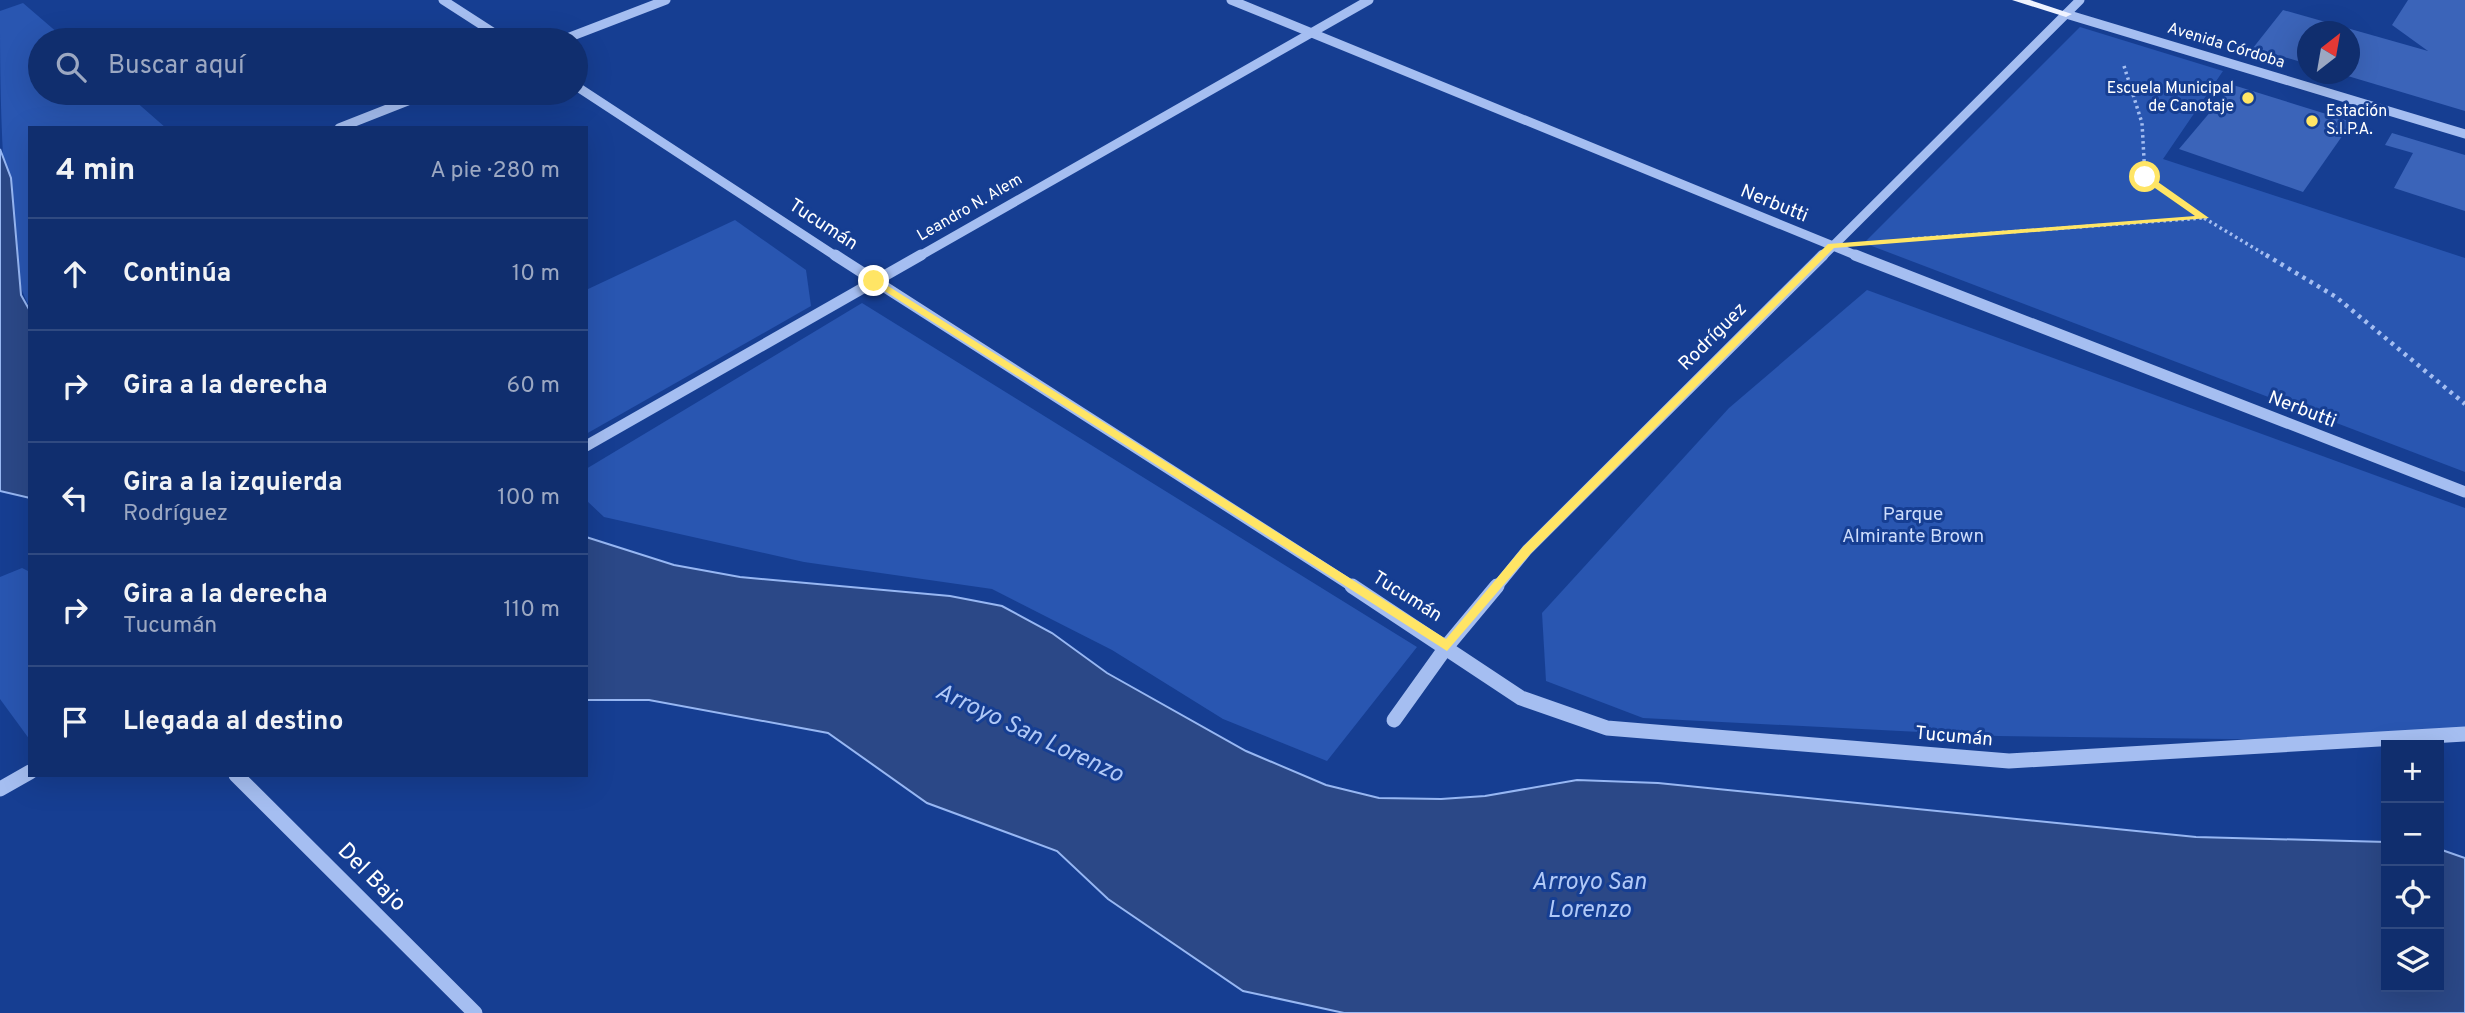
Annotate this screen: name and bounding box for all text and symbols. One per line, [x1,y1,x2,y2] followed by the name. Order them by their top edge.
[2165,19,2287,73] street label: Avenida Córdoba
[2297,21,2360,84] north arrow
[28,28,588,105] search box
[52,48,90,86] icon: search
[108,50,245,83] text: Buscar aquí
[2107,79,2234,117] place label: Escuela Municipal de Canotaje
[2240,90,2256,106] marker: Escuela Municipal de Canotaje
[2326,102,2387,140] place label: Estación S.I.P.A.
[2304,113,2320,129] marker: Estación S.I.P.A.
[56,153,135,190] text: 4 min
[430,157,560,186] text: A pie · 280 m
[2129,161,2160,192] route start
[914,170,1026,246] street label: Leandro N. Alem
[1737,180,1811,228] street label: Nerbutti
[784,194,862,256] street label: Tucumán
[56,255,94,293] icon: ahead
[123,258,231,291] text: Continúa
[512,260,560,289] text: 10 m
[858,265,889,296] route end
[1674,298,1752,376] street label: Rodríguez
[56,367,94,405] icon: right
[123,370,328,403] text: Gira a la derecha
[507,372,560,401] text: 60 m
[2265,386,2339,434] street label: Nerbutti
[123,467,342,500] text: Gira a la izquierda
[56,479,94,517] icon: left
[497,484,560,513] text: 100 m
[123,500,228,529] text: Rodríguez
[1842,503,1984,549] park label: Parque Almirante Brown
[1368,566,1446,628] street label: Tucumán
[123,579,328,612] text: Gira a la derecha
[56,591,94,629] icon: right
[503,596,560,625] text: 110 m
[123,612,217,641] text: Tucumán
[930,677,1128,791] water label: Arroyo San Lorenzo
[56,703,94,741] icon: arrive
[123,706,343,739] text: Llegada al destino
[1914,722,1994,752] street label: Tucumán
[2381,740,2444,992] map controls
[2381,740,2444,803] button: +
[2381,803,2444,866] button: −
[330,837,412,919] street label: Del Bajo
[2381,866,2444,929] button: locate
[1532,868,1646,926] water label: Arroyo San Lorenzo
[2381,929,2444,992] button: layers

